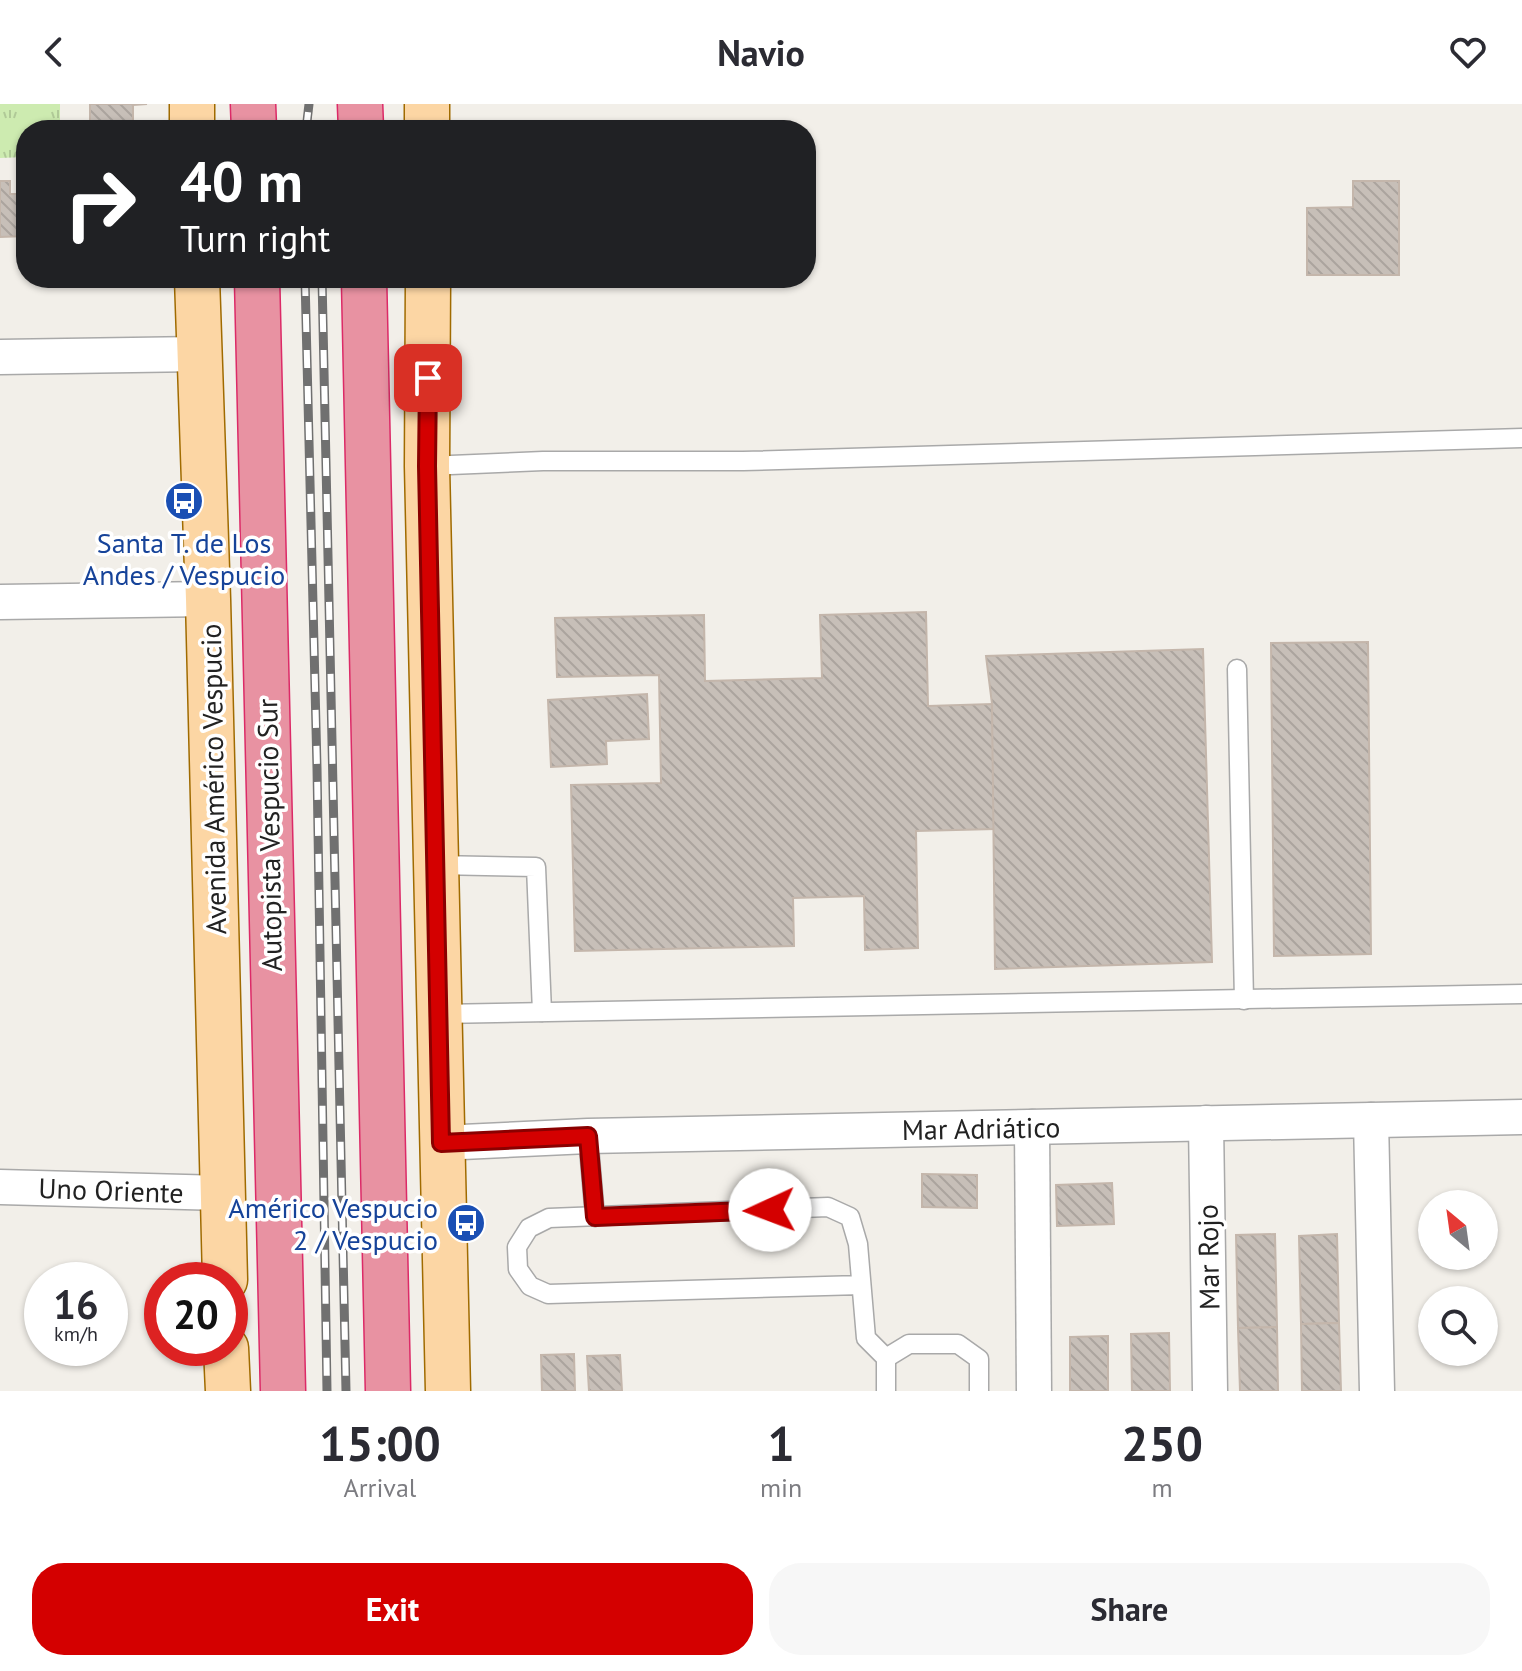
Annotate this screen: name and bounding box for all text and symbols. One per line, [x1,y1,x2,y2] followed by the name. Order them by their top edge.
[717,29,805,76] text: Navio
[32,30,76,74] icon: back
[1446,30,1490,74] icon: heart
[180,145,303,217] text: 40 m
[48,152,152,256] icon: right
[180,215,330,262] text: Turn right
[394,344,462,412] pin
[406,356,450,400] icon: arrive
[163,480,205,522] bus stop icon: Santa T. de Los Andes / Vespucio
[83,524,285,593] place label: Santa T. de Los Andes / Vespucio
[192,623,234,935] street label: Avenida Américo Vespucio
[248,698,290,972] street label: Autopista Vespucio Sur
[901,1108,1061,1148] street label: Mar Adriático
[728,1168,812,1252] position arrow
[38,1169,184,1211] street label: Uno Oriente
[228,1189,438,1258] place label: Américo Vespucio 2 / Vespucio
[1418,1190,1498,1270] north arrow
[1418,1190,1498,1366] map controls
[445,1202,487,1244] bus stop icon: Américo Vespucio 2 / Vespucio
[1189,1204,1227,1310] street label: Mar Rojo
[144,1262,248,1366] speed limit sign: 20
[53,1278,99,1330] text: 16
[1418,1286,1498,1366] button: search
[54,1321,98,1347] text: km/h
[319,1412,441,1474] text: 15:00
[767,1412,795,1474] text: 1
[1121,1412,1203,1474] text: 250
[344,1471,416,1504] text: Arrival
[760,1471,802,1504] text: min
[1152,1471,1173,1504] text: m
[32,1563,753,1655] button: Exit
[769,1563,1490,1655] button: Share

